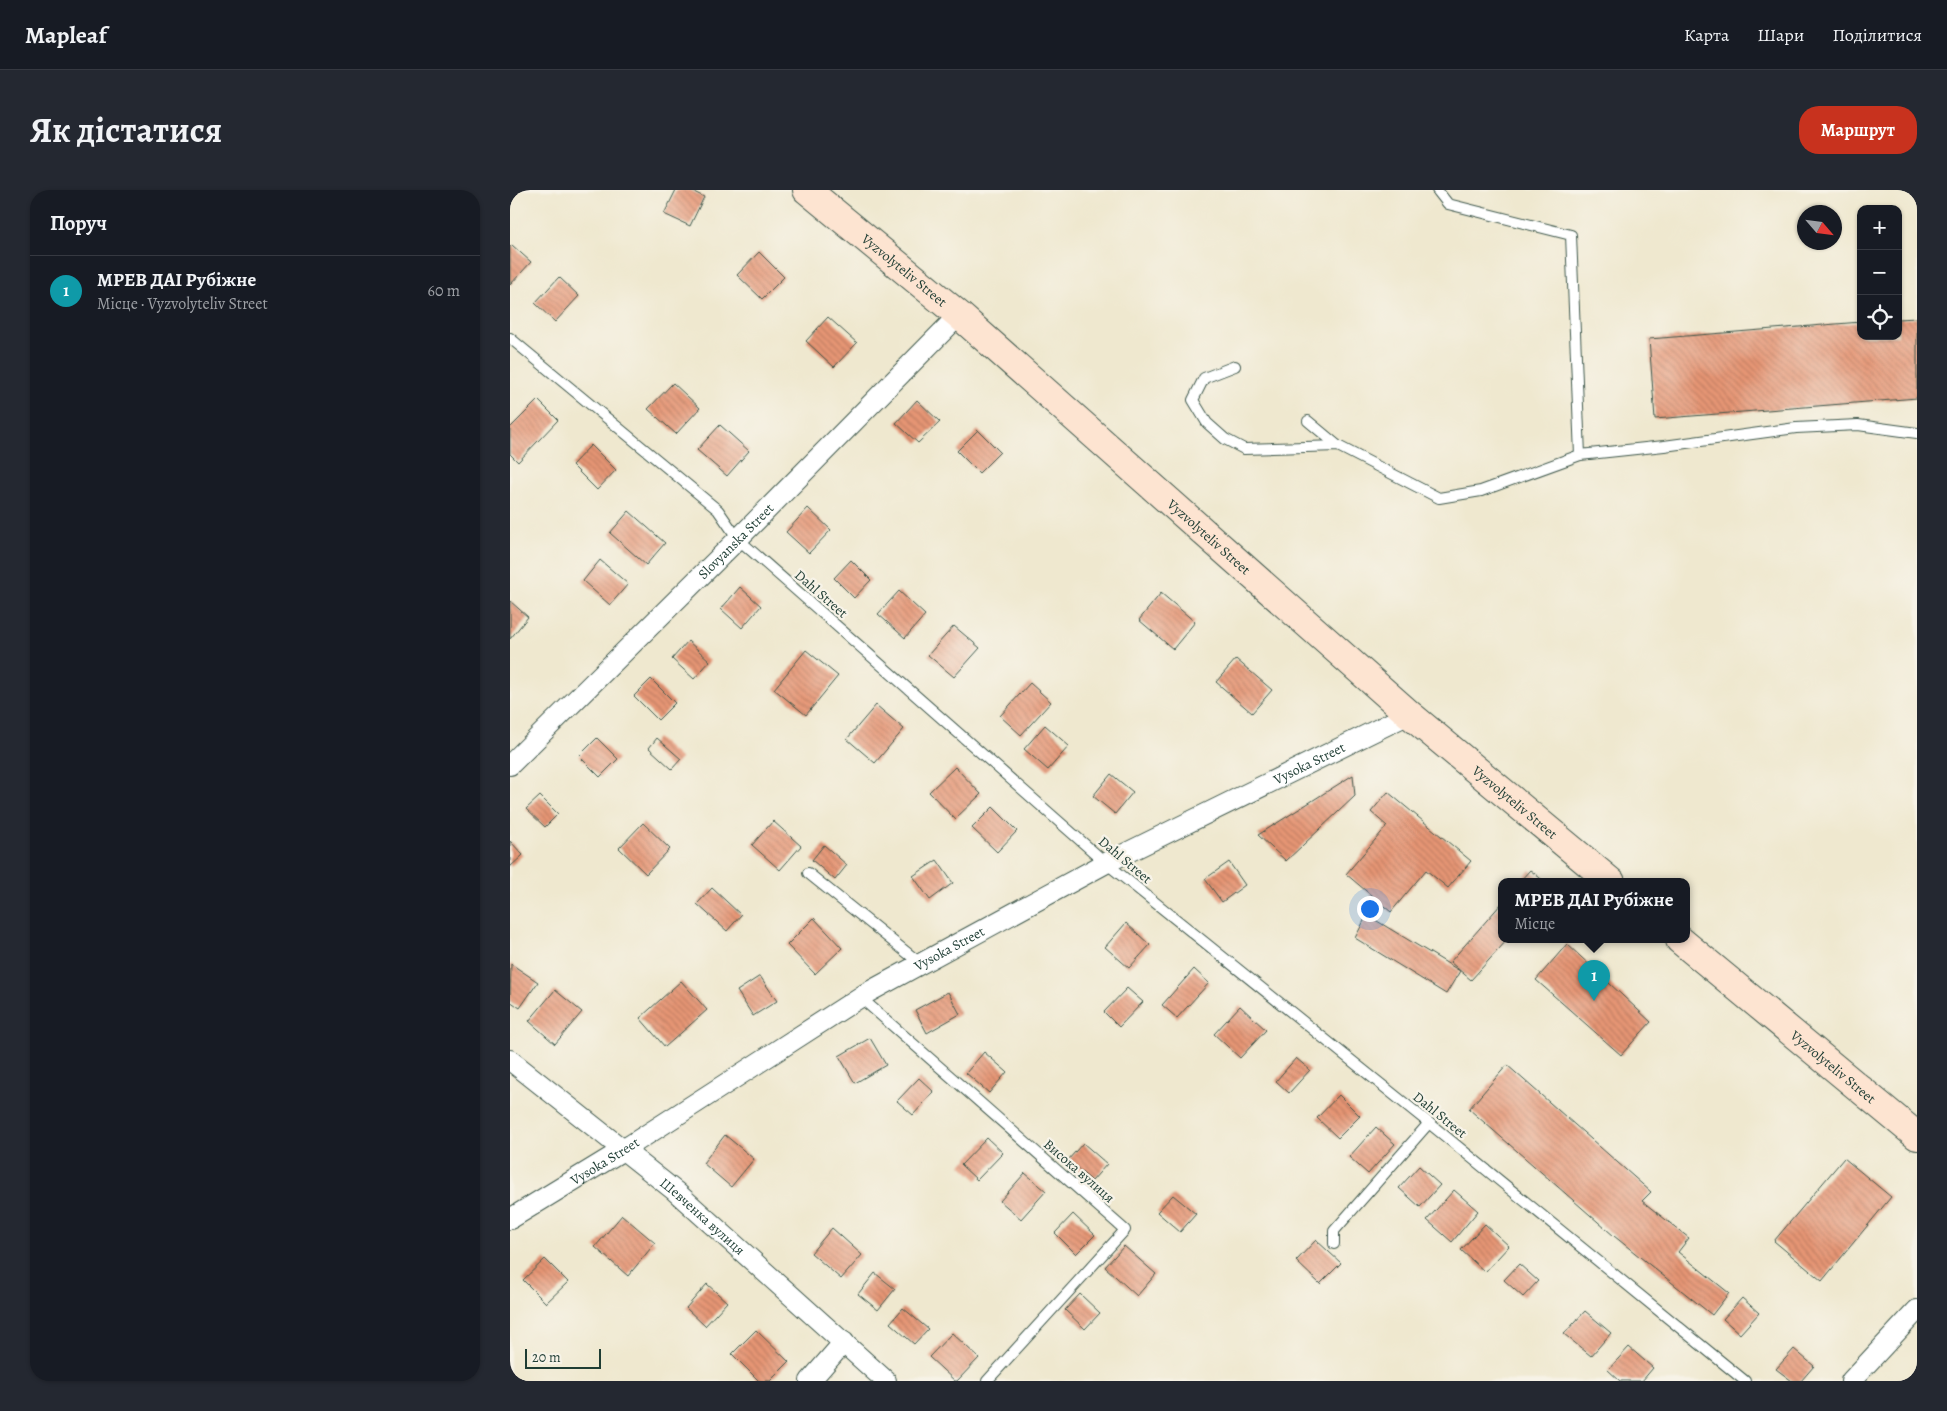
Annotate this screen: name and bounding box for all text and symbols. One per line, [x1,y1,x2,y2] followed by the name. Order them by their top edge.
[25,19,107,51] text: Mapleaf
[1684,23,1729,47] text: Карта
[1757,23,1804,47] text: Шари
[1832,23,1922,47] text: Поділитися
[30,106,222,154] text: Як дістатися
[1799,106,1917,154] button: Маршрут
[1797,205,1842,250] north arrow
[1857,205,1902,340] map controls
[1857,205,1902,250] button: +
[50,209,107,237] text: Поруч
[857,229,951,311] street label: Vyzvolyteliv Street
[1857,250,1902,295] button: −
[97,267,256,293] text: МРЕВ ДАІ Рубіжне
[63,280,69,302] text: 1
[428,280,460,302] text: 60 m
[97,293,268,315] text: Місце · Vyzvolyteliv Street
[1857,295,1902,340] button: locate
[1163,494,1255,579] street label: Vyzvolyteliv Street
[694,499,778,583] street label: Slovyanska Street
[790,566,852,623] street label: Dahl Street
[1269,737,1348,789] street label: Vysoka Street
[1468,760,1562,843] street label: Vyzvolyteliv Street
[1094,832,1156,888] street label: Dahl Street
[1498,878,1690,943] popup
[1514,887,1674,913] text: МРЕВ ДАІ Рубіжне
[1357,896,1383,922] your location
[1514,913,1555,935] text: Місце
[910,921,988,976] street label: Vysoka Street
[1578,960,1610,1001] pin: 1
[1786,1025,1880,1108] street label: Vyzvolyteliv Street
[1409,1087,1471,1143] street label: Dahl Street
[566,1132,643,1190] street label: Vysoka Street
[1039,1135,1119,1207] street label: Висока вулиця
[656,1173,749,1259] street label: Шевченка вулиця
[525,1346,601,1369] scale bar
[532,1348,561,1367] text: 20 m

